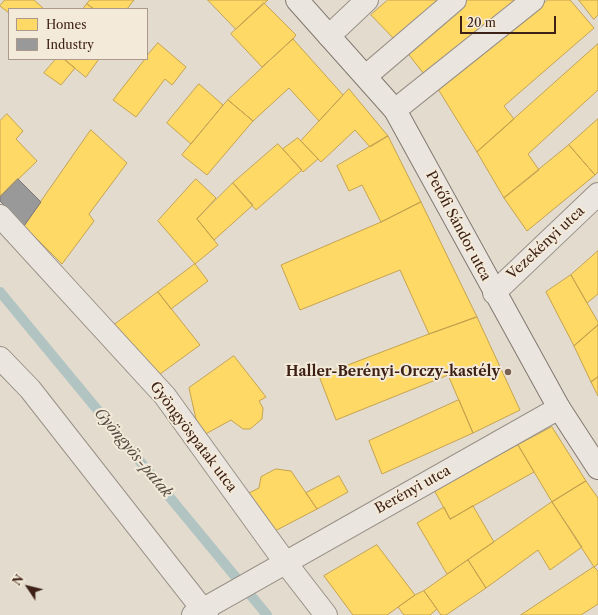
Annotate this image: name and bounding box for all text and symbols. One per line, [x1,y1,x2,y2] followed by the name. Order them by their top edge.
[8,8,148,60] legend
[462,8,558,34] scale bar
[467,15,496,30] text: 20 m
[46,17,86,32] text: Homes
[46,37,94,52] text: Industry
[422,168,494,284] street label: Petőfi Sándor utca
[504,203,588,283] street label: Vezekényi utca
[286,364,500,380] place label: Haller-Berényi-Orczy-kastély
[503,367,513,377] marker: Haller-Berényi-Orczy-kastély
[146,378,240,496] street label: Gyöngyöspatak utca
[90,404,176,502] water label: Gyöngyös-patak
[372,462,454,518] street label: Berényi utca
[8,567,48,607] north arrow
[10,572,27,588] text: N

